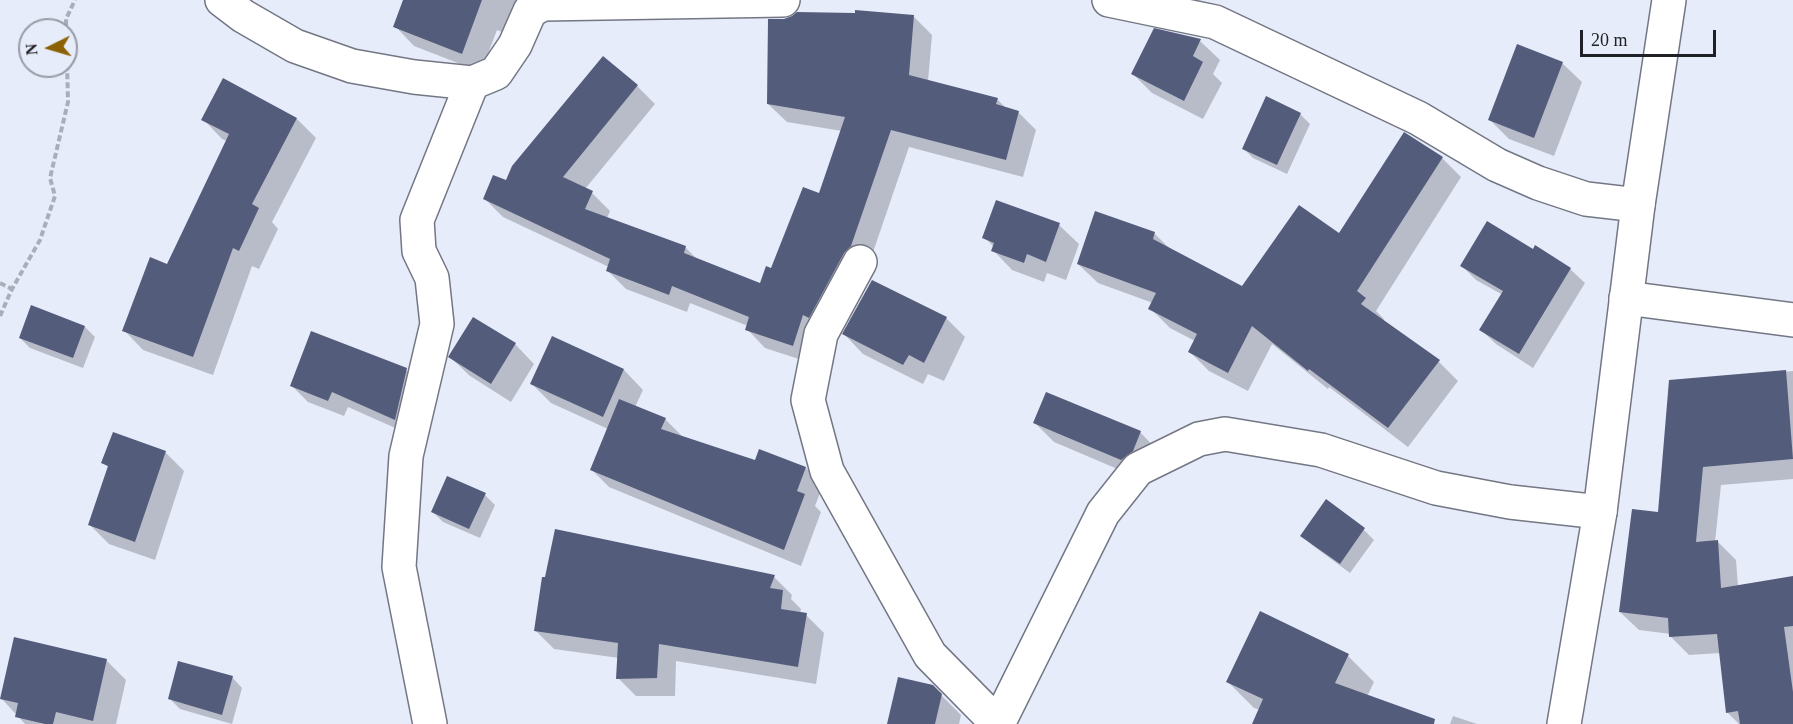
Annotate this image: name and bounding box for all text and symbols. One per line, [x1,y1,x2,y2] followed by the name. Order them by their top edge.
[18,18,78,78] north arrow
[1583,18,1720,56] scale bar
[1591,30,1628,50] text: 20 m
[23,43,41,56] text: N

